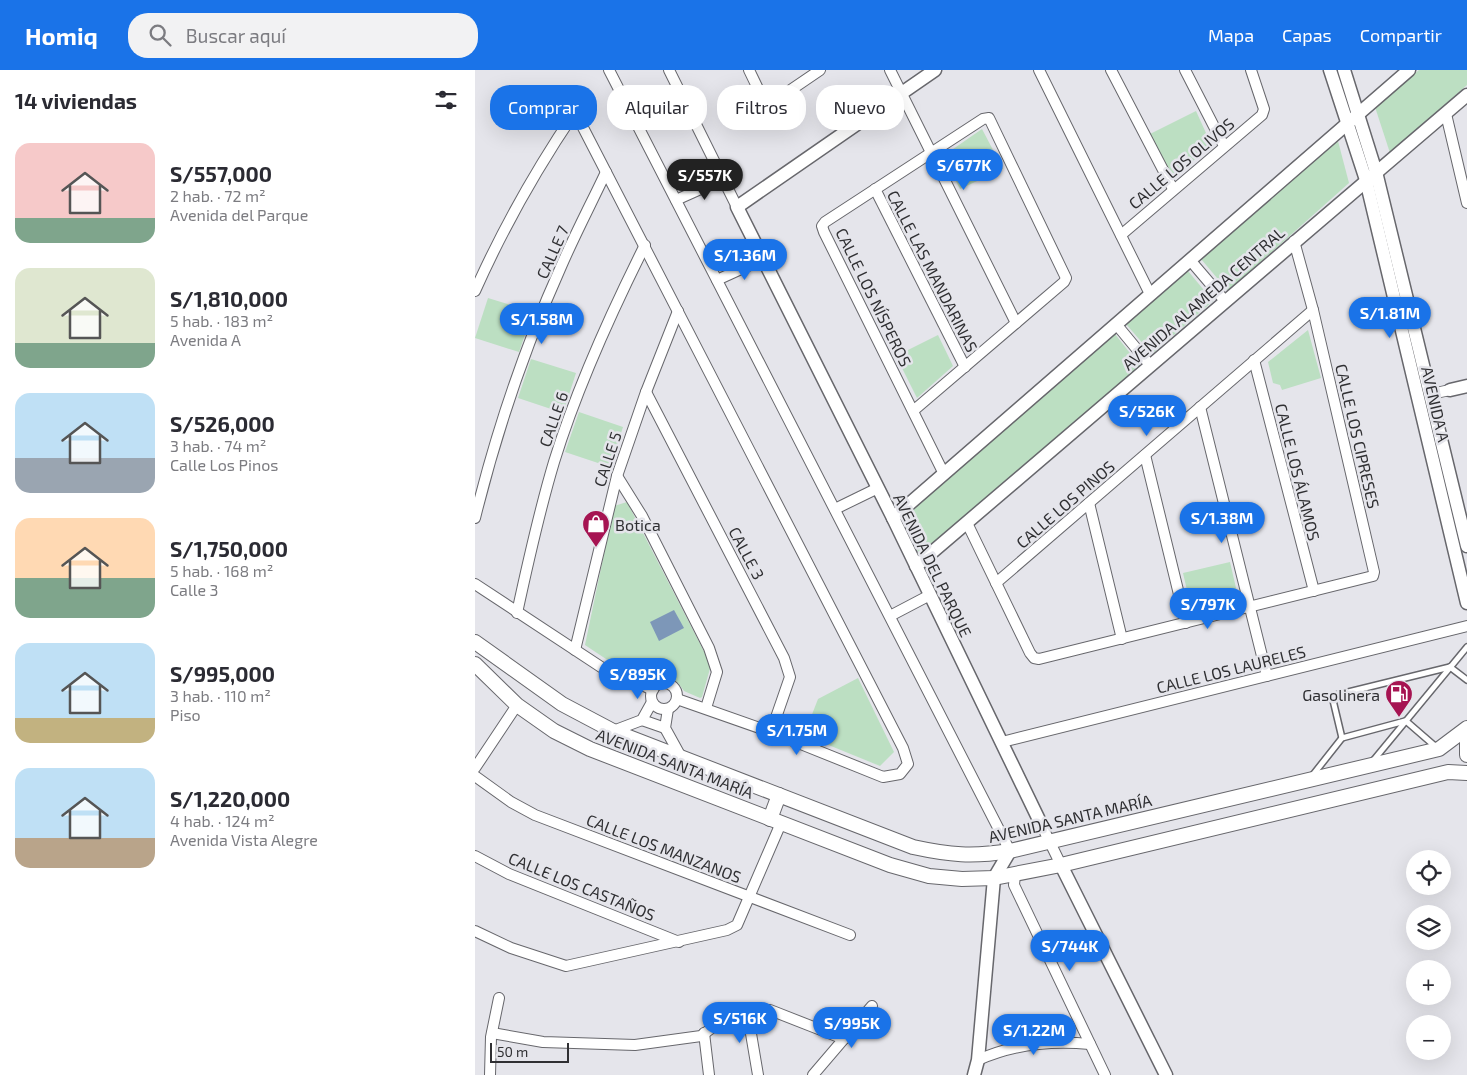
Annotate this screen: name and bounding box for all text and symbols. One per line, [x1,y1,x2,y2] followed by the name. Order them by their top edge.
[128,13,478,58] search box
[25,21,98,50] text: Homiq
[146,21,174,49] icon: search
[186,24,286,47] text: Buscar aquí
[1208,24,1254,46] text: Mapa
[1282,24,1332,46] text: Capas
[1360,24,1442,46] text: Compartir
[490,85,597,130] chip: Comprar
[607,85,707,130] chip: Alquilar
[717,85,806,130] chip: Filtros
[816,85,904,130] chip: Nuevo
[432,86,460,114] icon: filters
[15,88,137,113] text: 14 viviendas
[1124,113,1238,213] street label: CALLE LOS OLIVOS
[923,148,1005,191] pin: S/677K
[937,155,991,174] text: S/677K
[664,158,746,201] pin: S/557K
[170,161,272,186] text: S/557,000
[55,163,115,223] icon: home
[678,165,732,184] text: S/557K
[170,186,266,205] text: 2 hab. · 72 m²
[884,187,982,355] street label: CALLE LAS MANDARINAS
[170,205,308,224] text: Avenida del Parque
[532,222,572,282] street label: CALLE 7
[1118,222,1288,374] street label: AVENIDA ALAMEDA CENTRAL
[832,225,916,369] street label: CALLE LOS NÍSPEROS
[699,238,791,281] pin: S/1.36M
[714,245,776,264] text: S/1.36M
[170,286,288,311] text: S/1,810,000
[55,288,115,348] icon: home
[1344,296,1436,339] pin: S/1.81M
[496,302,588,345] pin: S/1.58M
[1360,303,1420,322] text: S/1.81M
[511,309,573,328] text: S/1.58M
[170,311,273,330] text: 5 hab. · 183 m²
[170,330,241,349] text: Avenida A
[1332,362,1384,510] street label: CALLE LOS CIPRESES
[1418,364,1454,444] street label: AVENIDA A
[535,389,571,449] street label: CALLE 6
[1106,394,1188,437] pin: S/526K
[1119,401,1175,420] text: S/526K
[1272,401,1324,543] street label: CALLE LOS ÁLAMOS
[170,411,275,436] text: S/526,000
[55,413,115,473] icon: home
[589,429,625,489] street label: CALLE 5
[170,436,266,455] text: 3 hab. · 74 m²
[170,455,278,474] text: Calle Los Pinos
[1012,456,1118,552] street label: CALLE LOS PINOS
[889,490,976,640] street label: AVENIDA DEL PARQUE
[1176,502,1268,544] pin: S/1.38M
[1191,508,1253,527] text: S/1.38M
[581,509,611,548] shop icon: Botica
[615,515,661,534] place label: Botica
[725,523,769,583] street label: CALLE 3
[170,536,288,561] text: S/1,750,000
[55,538,115,598] icon: home
[170,561,273,580] text: 5 hab. · 168 m²
[170,580,218,599] text: Calle 3
[1167,588,1249,630] pin: S/797K
[1181,594,1235,613] text: S/797K
[1154,641,1308,697] street label: CALLE LOS LAURELES
[597,658,679,700] pin: S/895K
[170,661,275,686] text: S/995,000
[55,663,115,723] icon: home
[610,664,666,683] text: S/895K
[1384,679,1414,718] fuel station icon: Gasolinera
[1302,685,1380,704] place label: Gasolinera
[170,686,271,705] text: 3 hab. · 110 m²
[170,705,201,724] text: Piso
[751,714,843,756] pin: S/1.75M
[767,720,827,739] text: S/1.75M
[594,724,756,802] street label: AVENIDA SANTA MARÍA
[170,786,290,811] text: S/1,220,000
[55,788,115,848] icon: home
[987,790,1154,846] street label: AVENIDA SANTA MARÍA
[584,810,744,886] street label: CALLE LOS MANZANOS
[170,811,275,830] text: 4 hab. · 124 m²
[170,830,318,849] text: Avenida Vista Alegre
[506,848,658,924] street label: CALLE LOS CASTAÑOS
[1406,850,1451,1060] map controls
[1406,850,1451,895] button: locate
[1406,905,1451,950] button: layers
[1029,930,1111,972] pin: S/744K
[1041,936,1099,955] text: S/744K
[1406,960,1451,1005] button: +
[699,1002,781,1044] pin: S/516K
[811,1006,893,1049] pin: S/995K
[713,1008,767,1027] text: S/516K
[824,1013,880,1032] text: S/995K
[988,1014,1080,1056] pin: S/1.22M
[1406,1015,1451,1060] button: −
[1003,1020,1065,1039] text: S/1.22M
[490,1040,569,1063] scale bar
[497,1043,528,1060] text: 50 m

